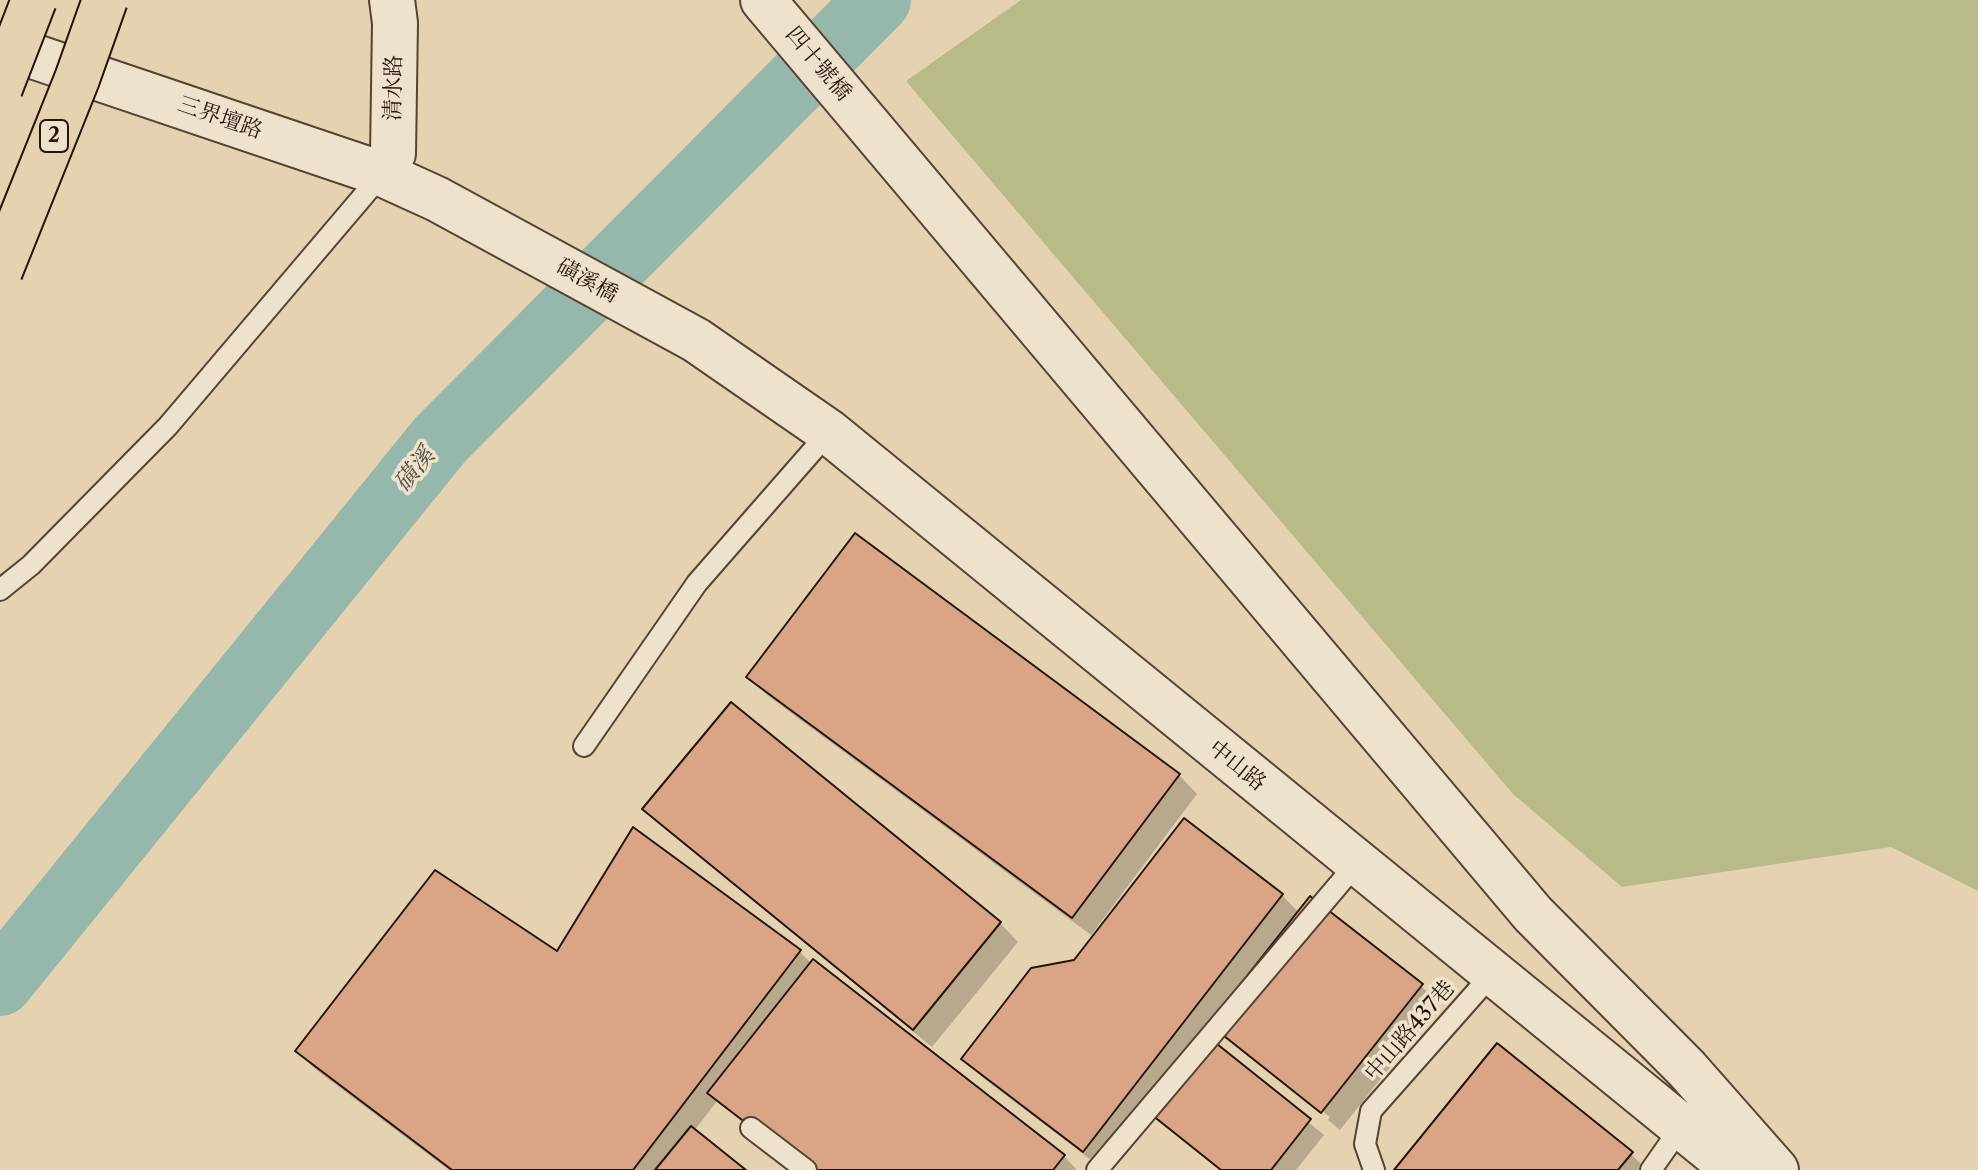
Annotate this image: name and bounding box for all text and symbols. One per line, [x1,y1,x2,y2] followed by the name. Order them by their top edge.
[780,22,856,106] street label: 四十號橋
[380,55,408,121] street label: 清水路
[174,91,266,145] street label: 三界壇路
[40,120,68,152] road number: 2
[552,253,622,309] street label: 磺溪橋
[389,442,441,498] water label: 磺溪
[1203,735,1271,797] street label: 中山路
[1359,976,1461,1086] street label: 中山路437巷

